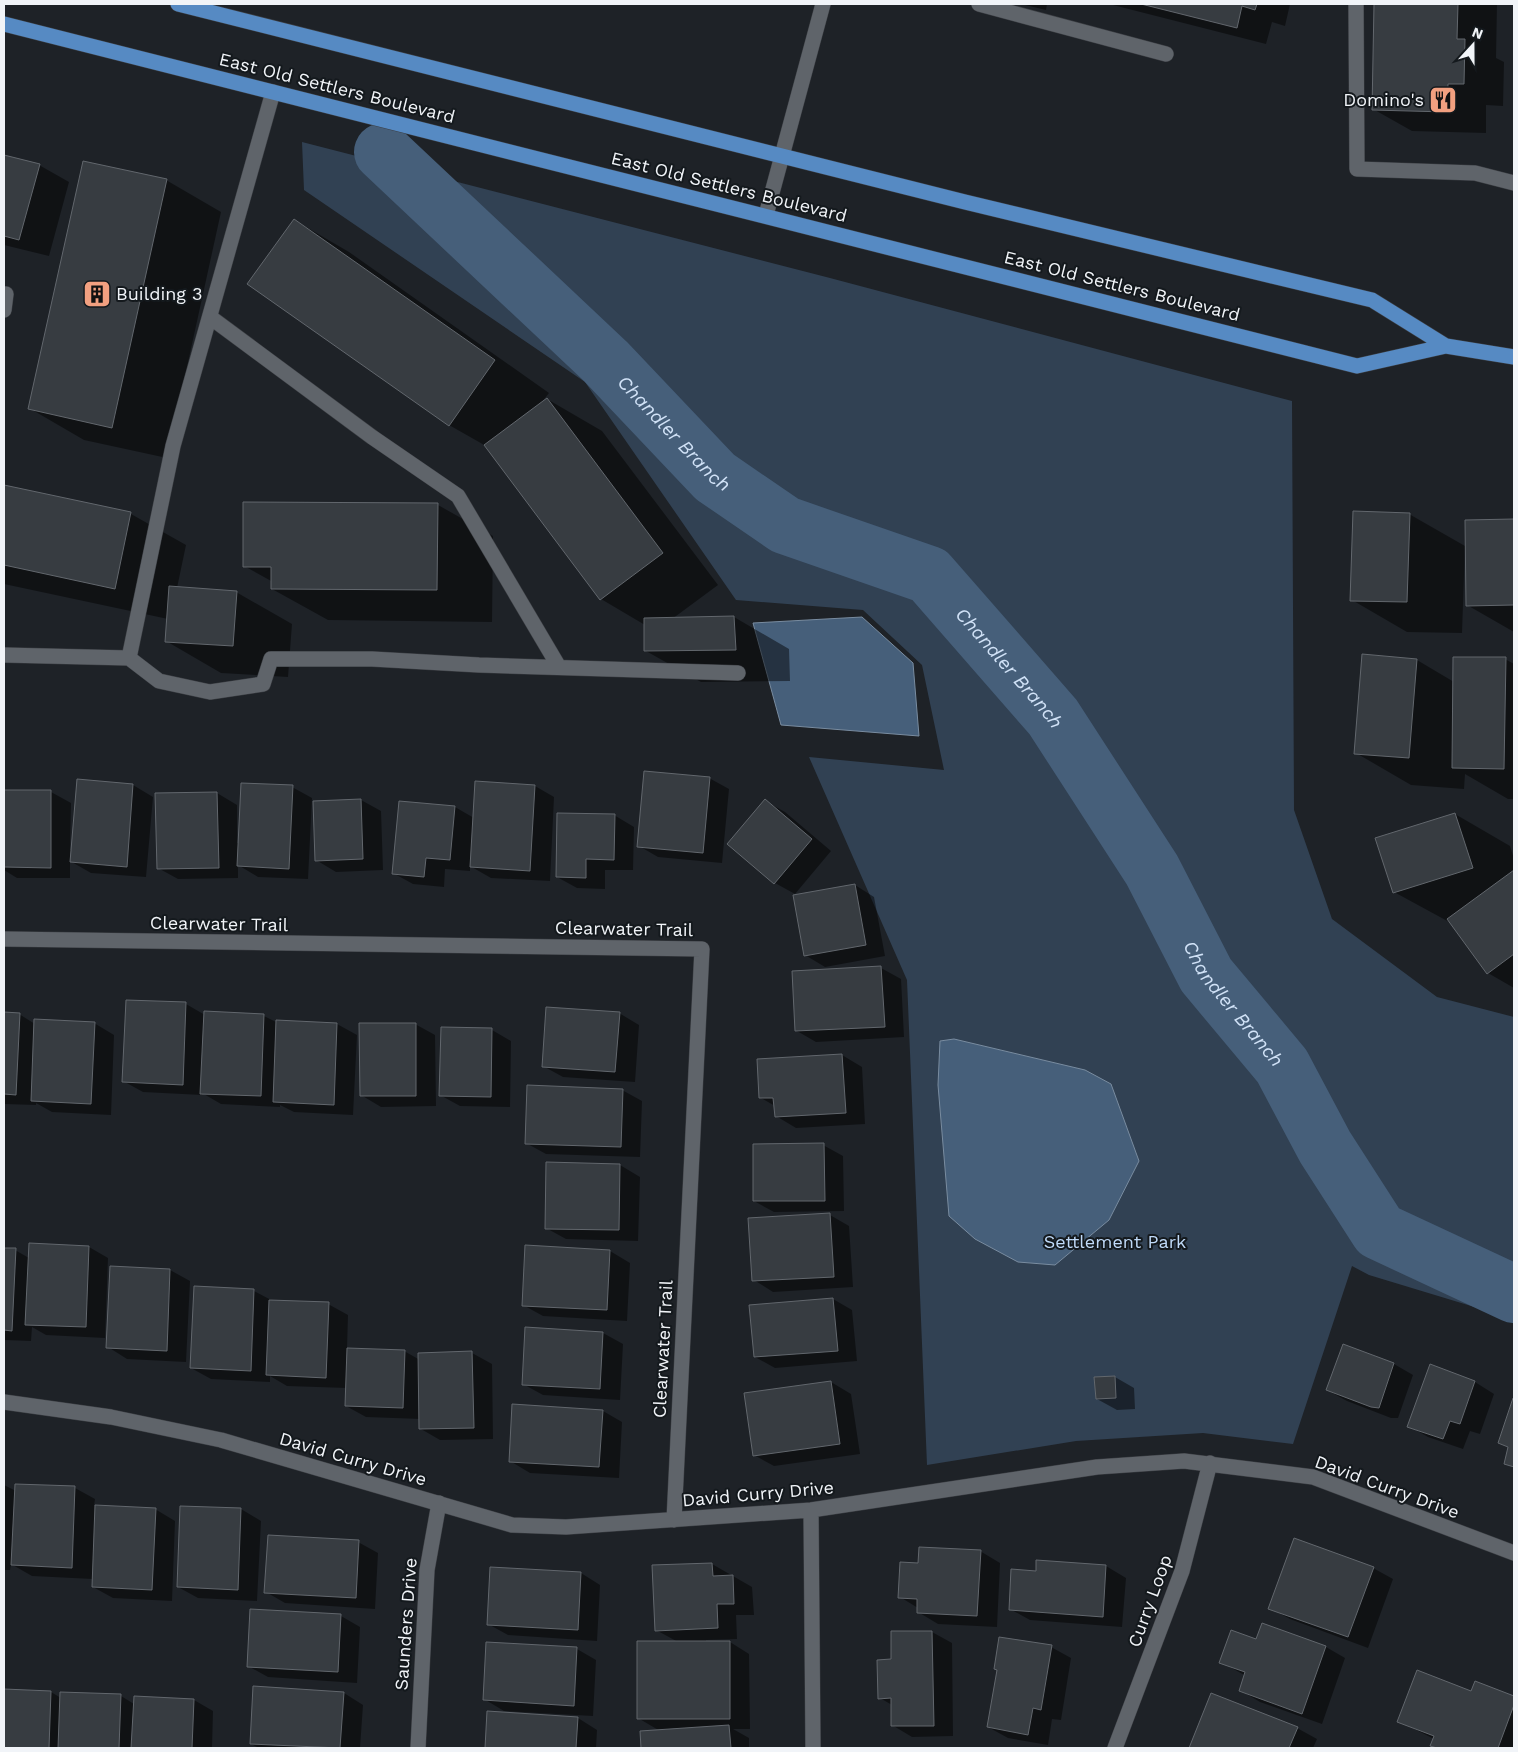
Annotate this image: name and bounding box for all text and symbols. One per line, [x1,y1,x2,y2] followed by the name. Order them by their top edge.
[1448,20,1498,70] north arrow
[1470,24,1485,42] text: N
[217,48,457,127] street label: East Old Settlers Boulevard
[1428,85,1458,115] restaurant icon: Domino's
[1343,89,1424,110] place label: Domino's
[609,147,849,226] street label: East Old Settlers Boulevard
[1002,246,1242,325] street label: East Old Settlers Boulevard
[82,279,112,309] building icon: Building 3
[116,283,203,304] place label: Building 3
[613,371,735,496] water label: Chandler Branch
[951,603,1068,733] water label: Chandler Branch
[150,912,289,935] street label: Clearwater Trail
[555,917,694,940] street label: Clearwater Trail
[1178,937,1288,1071] water label: Chandler Branch
[1044,1231,1186,1252] park label: Settlement Park
[648,1279,677,1419] street label: Clearwater Trail
[277,1427,429,1490] street label: David Curry Drive
[1312,1451,1462,1522] street label: David Curry Drive
[681,1476,835,1511] street label: David Curry Drive
[1123,1552,1176,1650] street label: Curry Loop
[390,1557,421,1691] street label: Saunders Drive

